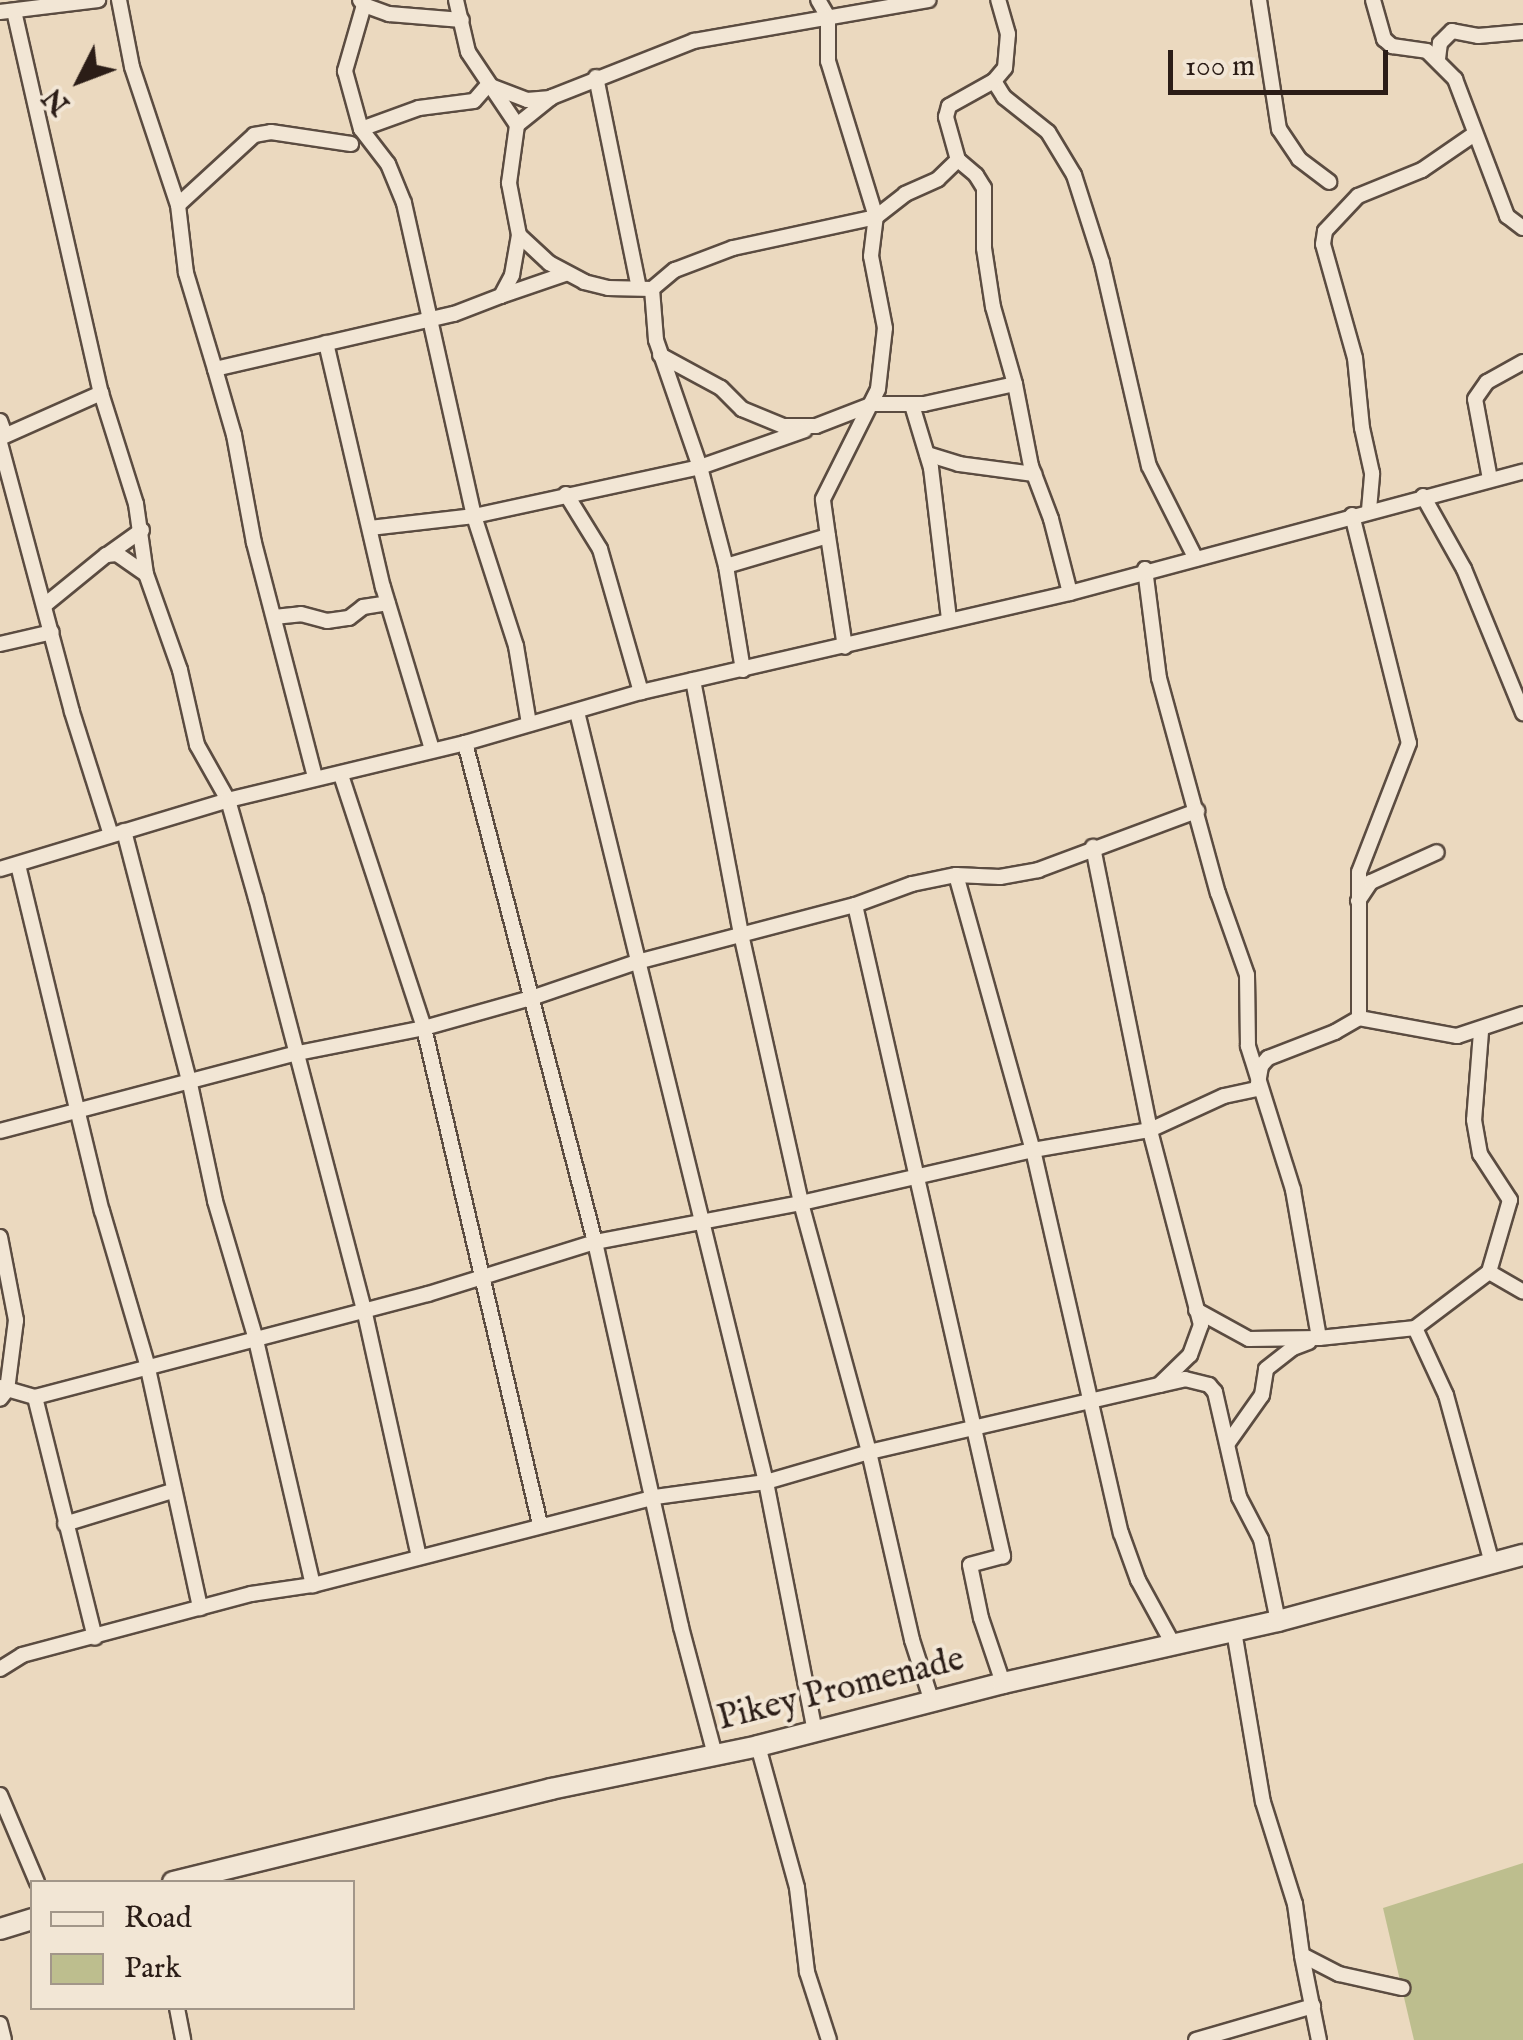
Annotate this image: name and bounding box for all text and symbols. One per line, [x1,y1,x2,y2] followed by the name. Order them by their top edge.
[30,30,130,130] north arrow
[1173,30,1393,92] scale bar
[1185,48,1255,86] text: 100 m
[36,80,78,121] text: N
[713,1639,969,1741] street label: Pikey Promenade
[30,1880,355,2010] legend
[124,1900,192,1938] text: Road
[124,1950,181,1988] text: Park

